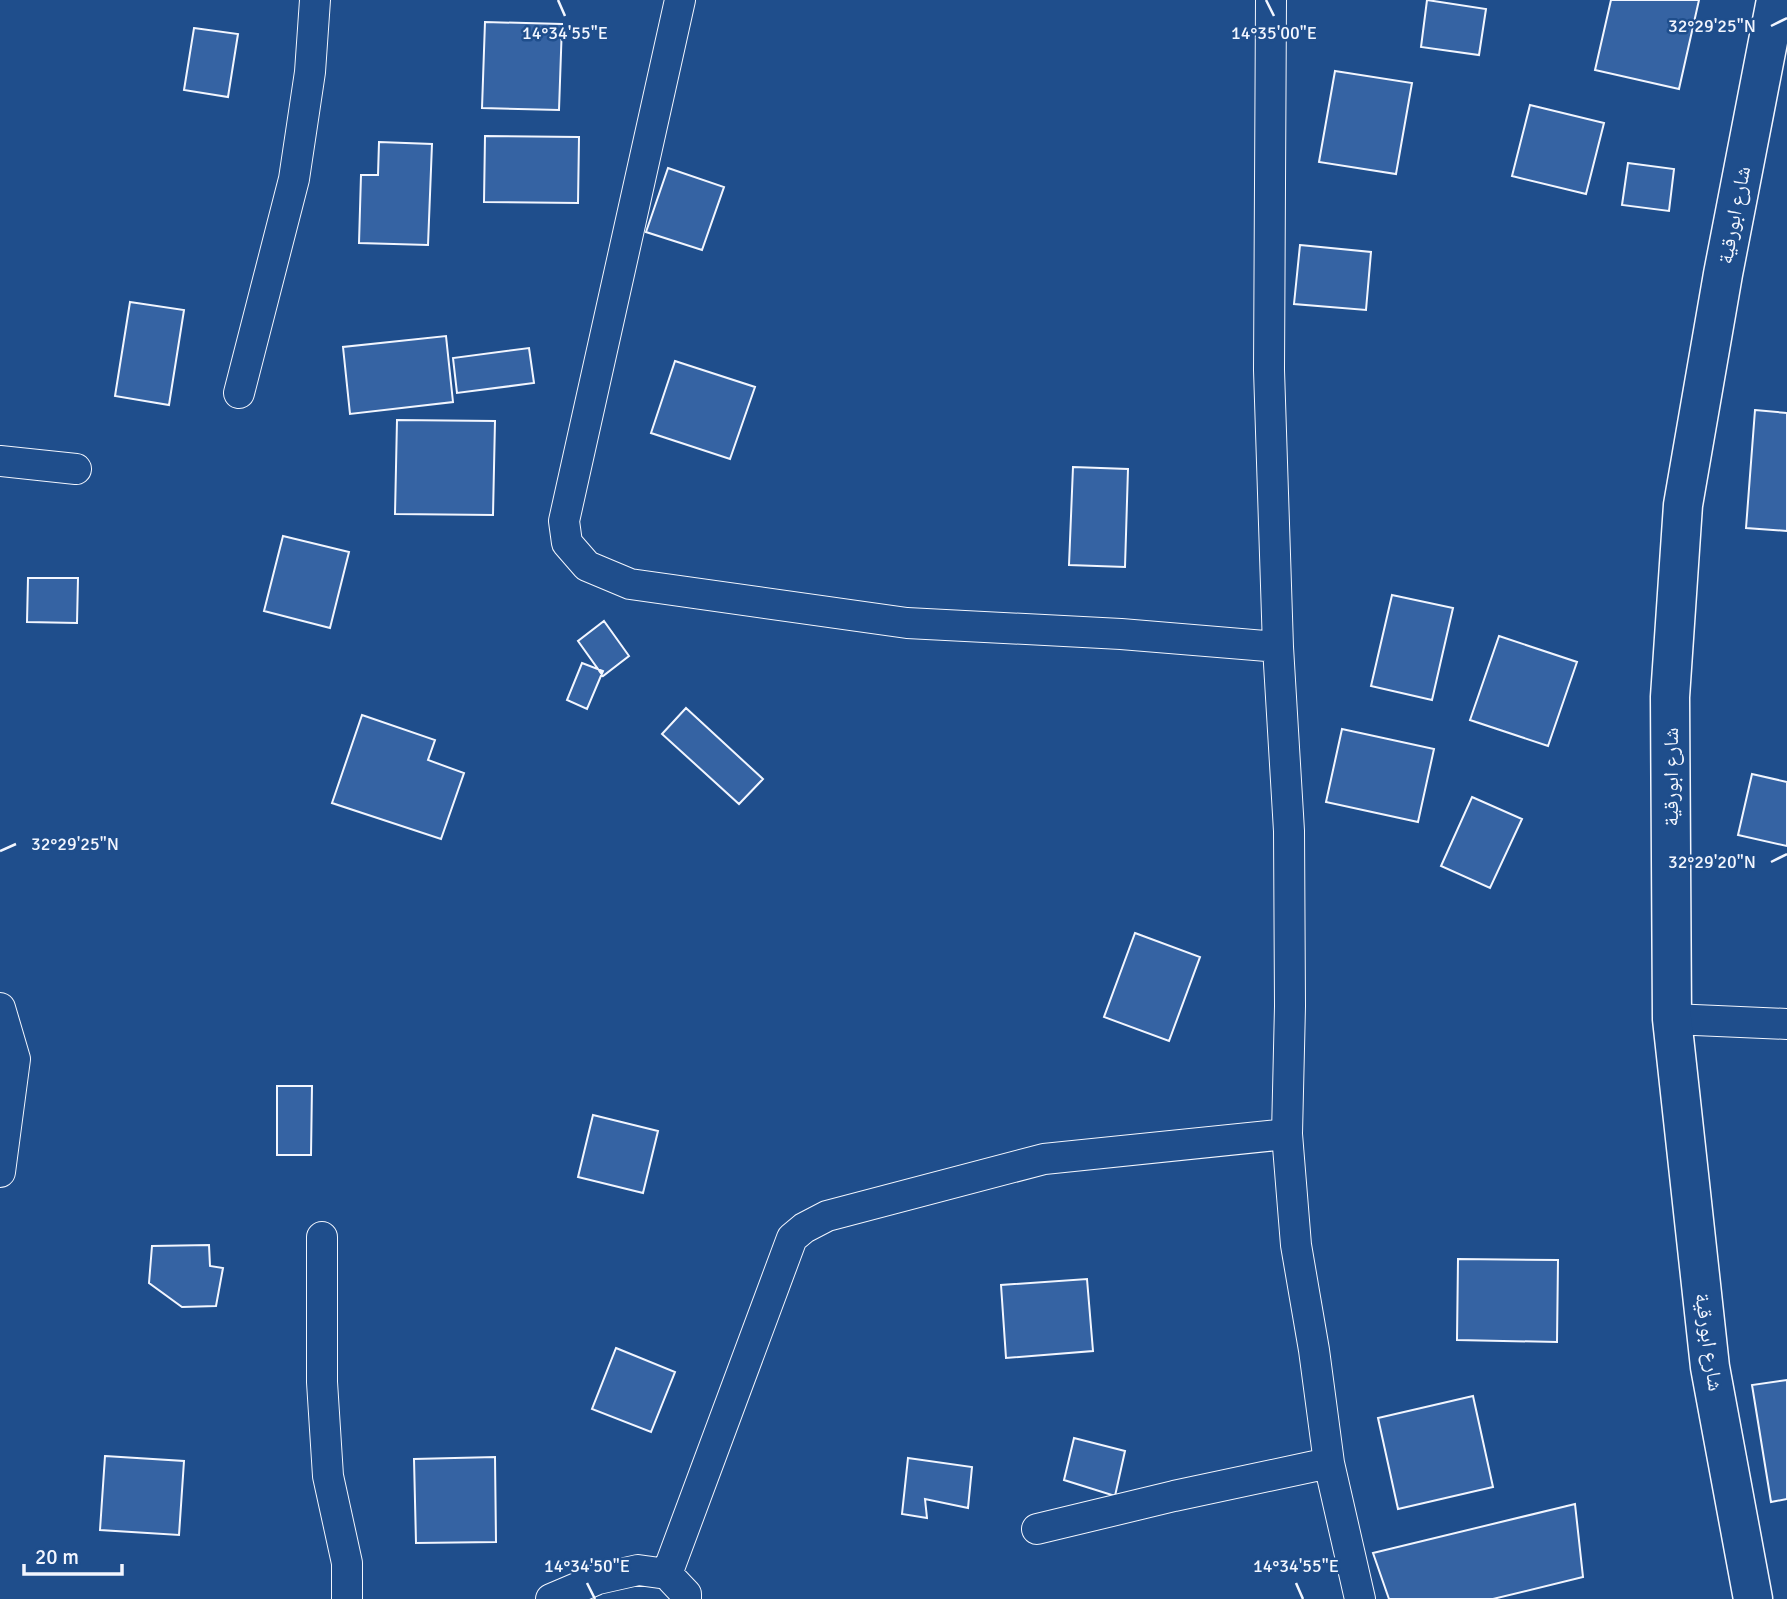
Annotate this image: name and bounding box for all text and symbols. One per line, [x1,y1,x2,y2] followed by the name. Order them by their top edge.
[1668,15,1756,37] text: 32°29'25"N
[522,22,608,44] text: 14°34'55"E
[1231,22,1317,44] text: 14°35'00"E
[1712,164,1756,266] street label: شارع ابورقية
[1658,727,1684,827] street label: شارع ابورقية
[31,833,119,855] text: 32°29'25"N
[1668,851,1756,873] text: 32°29'20"N
[1689,1291,1729,1393] street label: شارع ابورقية
[24,1532,122,1576] scale bar
[35,1544,79,1570] text: 20 m
[544,1555,630,1577] text: 14°34'50"E
[1253,1555,1339,1577] text: 14°34'55"E

